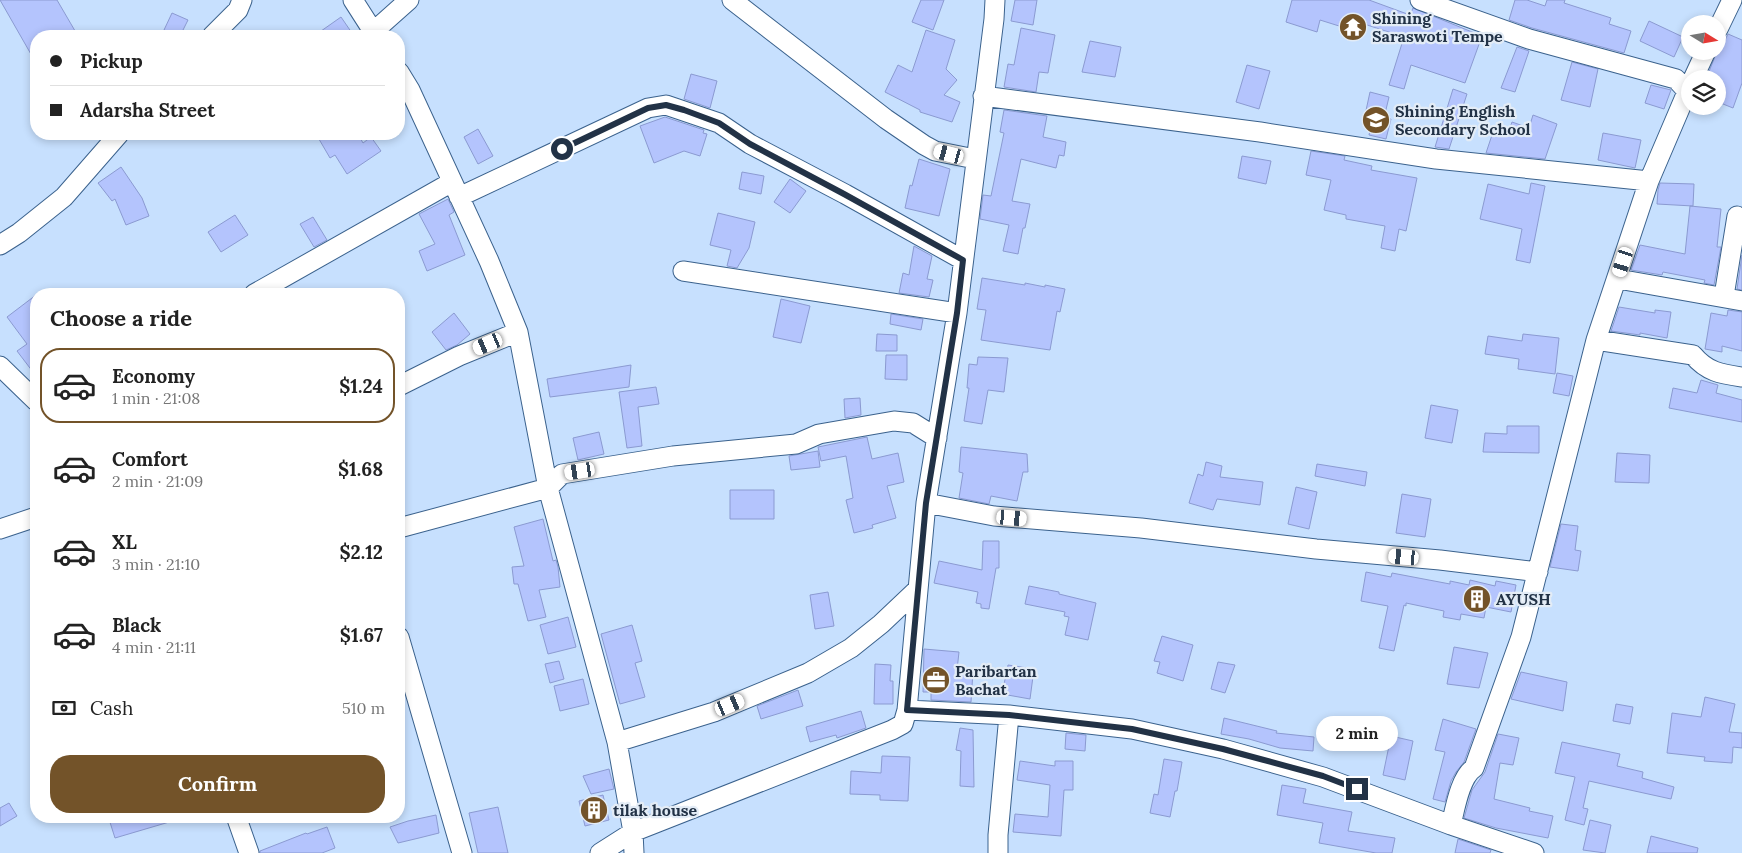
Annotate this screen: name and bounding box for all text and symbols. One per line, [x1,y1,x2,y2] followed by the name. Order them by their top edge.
[1372,8,1503,46] place label: Shining Saraswoti Tempe
[1338,12,1368,42] temple icon: Shining Saraswoti Tempe
[1681,15,1726,60] north arrow
[1681,15,1726,115] map controls
[80,49,143,73] text: Pickup
[1681,70,1726,115] button: layers
[80,98,215,122] text: Adarsha Street
[1395,101,1530,139] place label: Shining English Secondary School
[1361,105,1391,135] school or university icon: Shining English Secondary School
[551,138,573,160] route start
[932,143,965,165] car
[1611,245,1634,279] car
[50,304,192,332] text: Choose a ride
[471,331,504,357] car
[52,363,97,408] icon: car
[112,364,195,388] text: Economy
[339,374,383,398] text: $1.24
[112,388,200,408] text: 1 min · 21:08
[52,446,97,491] icon: car
[112,447,188,471] text: Comfort
[338,457,383,481] text: $1.68
[564,461,595,481] car
[112,471,203,491] text: 2 min · 21:09
[996,509,1027,527] car
[52,529,97,574] icon: car
[112,530,137,554] text: XL
[339,540,383,564] text: $2.12
[1388,548,1419,566] car
[112,554,200,574] text: 3 min · 21:10
[1462,584,1492,614] building icon: AYUSH
[1496,589,1551,609] place label: AYUSH
[52,612,97,657] icon: car
[112,613,161,637] text: Black
[340,623,383,647] text: $1.67
[112,637,196,657] text: 4 min · 21:11
[955,661,1037,699] place label: Paribartan Bachat
[921,665,951,695] office icon: Paribartan Bachat
[713,692,746,718] car
[50,694,78,722] icon: cash
[90,696,133,720] text: Cash
[342,698,385,718] text: 510 m
[1316,716,1398,752] callout: 2 min
[1336,723,1378,743] text: 2 min
[50,755,385,813] button: Confirm
[1346,778,1368,800] route end
[579,795,609,825] building icon: tilak house
[613,800,698,820] place label: tilak house

